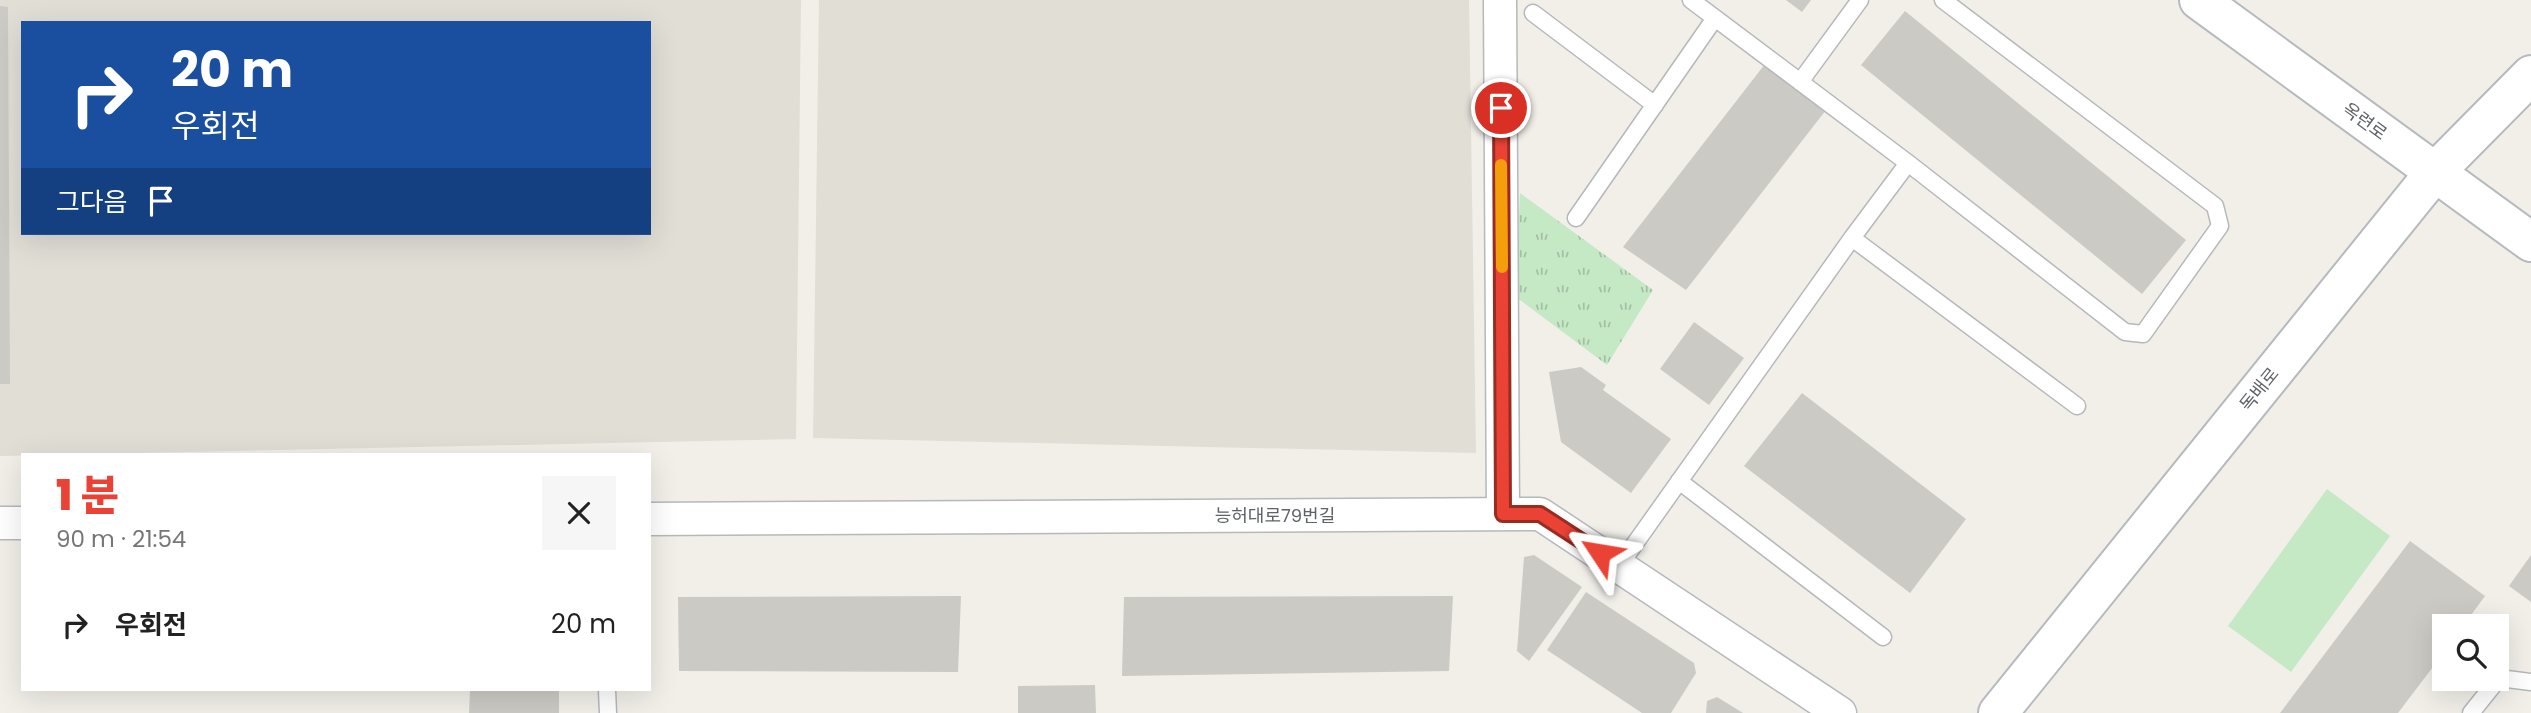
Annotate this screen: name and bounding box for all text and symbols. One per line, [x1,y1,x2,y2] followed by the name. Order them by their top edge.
[171,36,293,104] text: 20 m
[56,49,147,140] icon: right
[1471,78,1531,138] pin
[1482,89,1520,127] icon: arrive
[2338,96,2392,146] street label: 옥련로
[171,103,259,148] text: 우회전
[142,182,180,220] icon: arrive
[56,184,128,220] text: 그다음
[2234,362,2284,416] street label: 독배로
[56,466,119,525] text: 1 분
[542,476,616,550] button: close
[1215,503,1335,528] street label: 능허대로79번길
[1563,516,1637,590] position arrow
[56,523,186,555] text: 90 m · 21:54
[56,606,94,644] icon: right
[551,606,616,642] text: 20 m
[115,607,187,643] text: 우회전
[2432,614,2509,691] map controls
[2432,614,2509,691] button: search

